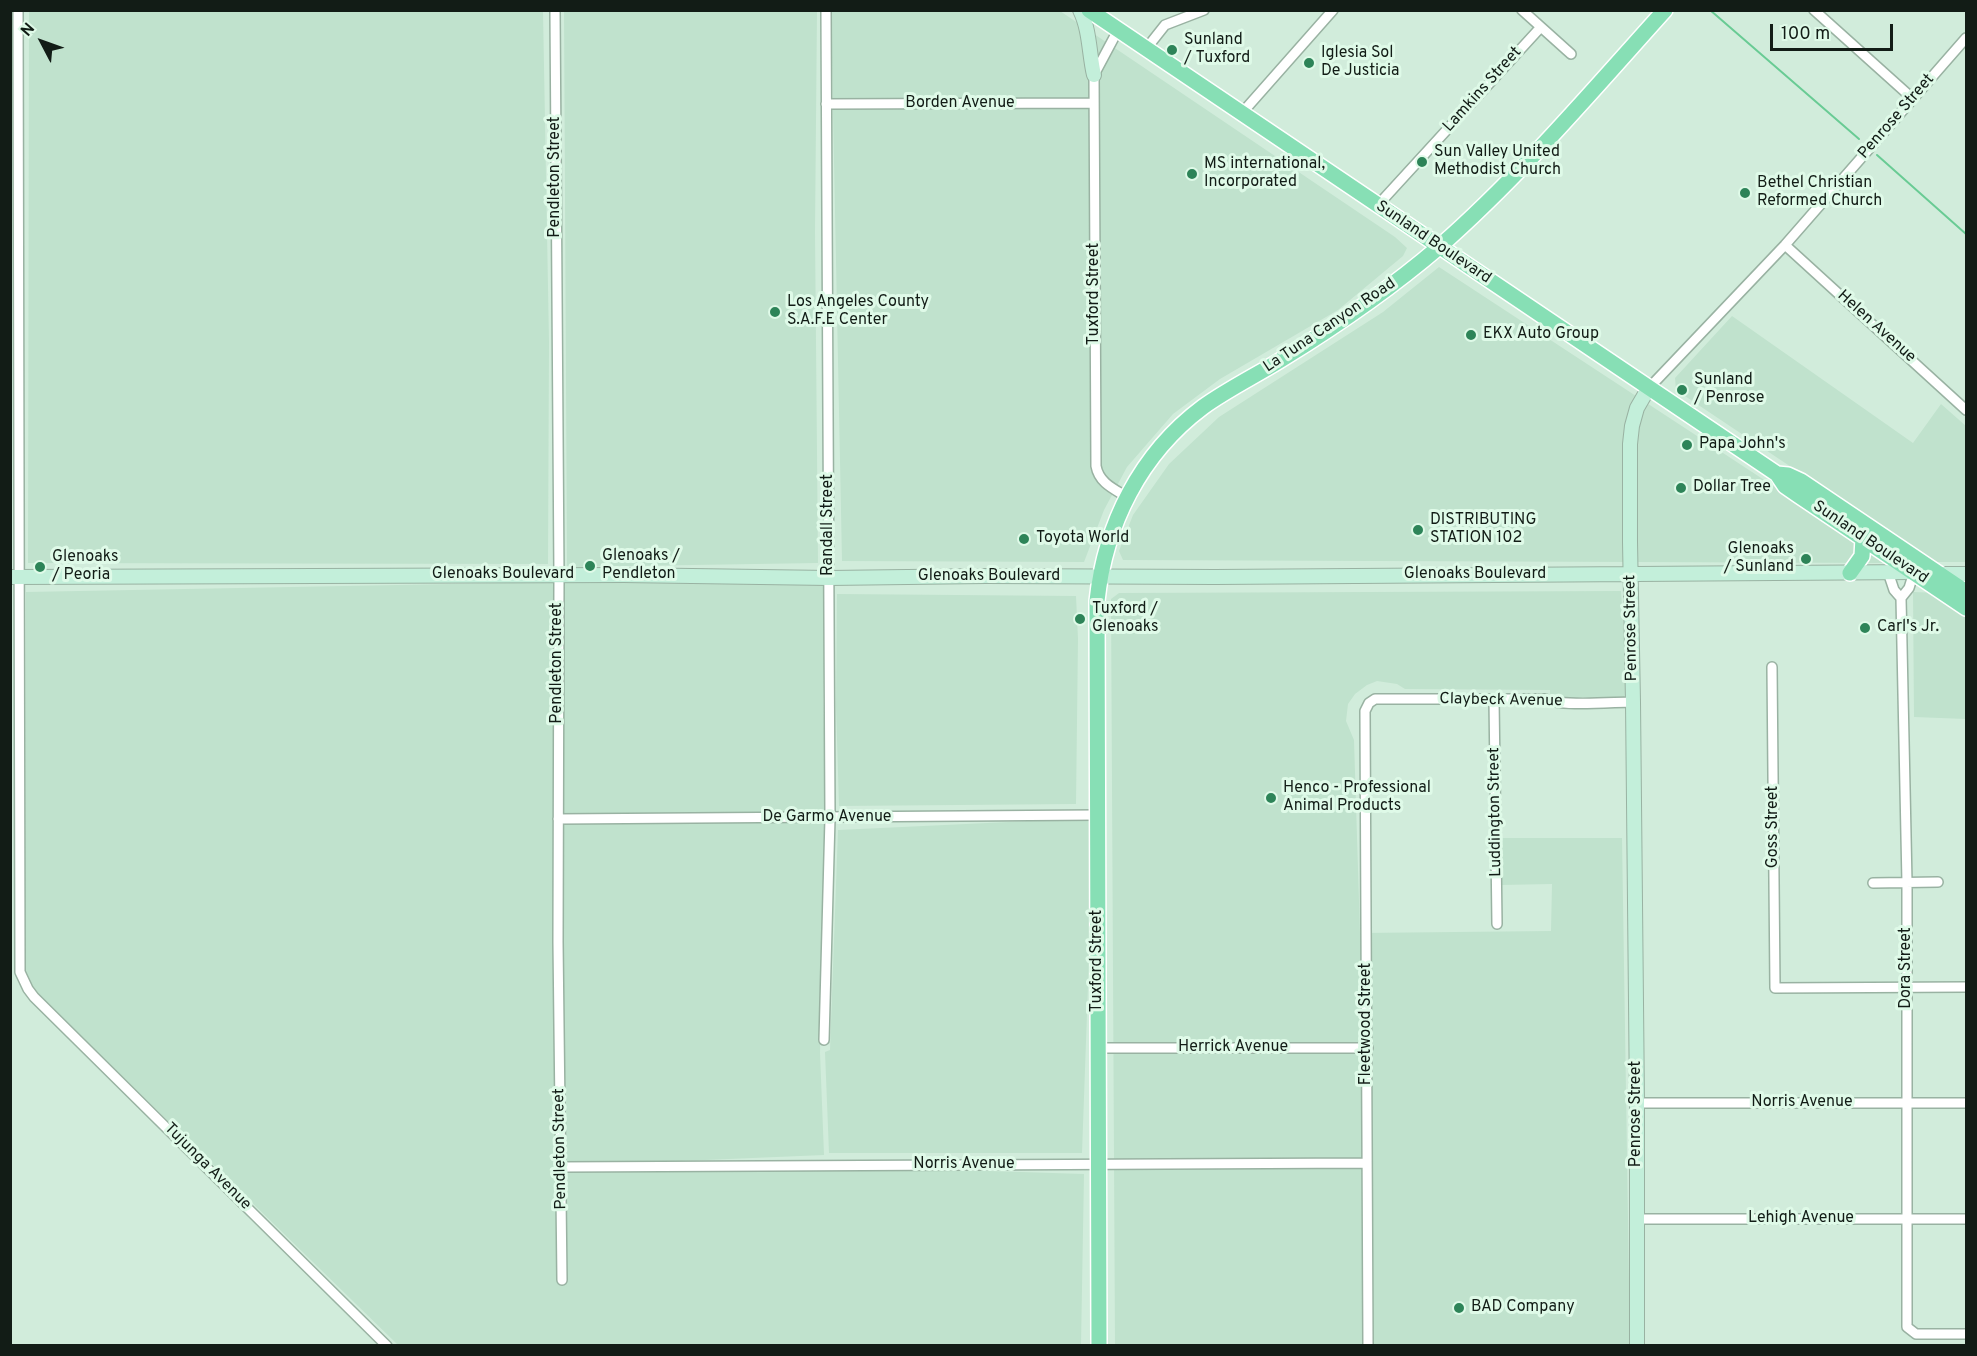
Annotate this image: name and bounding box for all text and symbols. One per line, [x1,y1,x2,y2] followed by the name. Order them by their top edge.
[12,12,72,72] north arrow
[1773,12,1896,50] scale bar
[17,19,40,41] text: N
[1781,23,1830,46] text: 100 m
[1184,31,1250,69] place label: Sunland / Tuxford
[1165,43,1179,57] marker: Sunland / Tuxford
[1440,43,1526,137] street label: Lamkins Street
[1321,44,1399,82] place label: Iglesia Sol De Justicia
[1302,56,1316,70] marker: Iglesia Sol De Justicia
[1855,71,1939,163] street label: Penrose Street
[905,94,1015,114] street label: Borden Avenue
[546,116,566,238] street label: Pendleton Street
[1434,143,1561,181] place label: Sun Valley United Methodist Church
[1204,155,1325,193] place label: MS international, Incorporated
[1415,155,1429,169] marker: Sun Valley United Methodist Church
[1185,167,1199,181] marker: MS international, Incorporated
[1757,174,1882,212] place label: Bethel Christian Reformed Church
[1738,186,1752,200] marker: Bethel Christian Reformed Church
[1372,197,1494,289] street label: Sunland Boulevard
[1085,243,1105,345] street label: Tuxford Street
[1260,275,1400,377] street label: La Tuna Canyon Road
[1833,287,1919,367] street label: Helen Avenue
[787,293,929,331] place label: Los Angeles County S.A.F.E Center
[768,305,782,319] marker: Los Angeles County S.A.F.E Center
[1483,325,1599,345] place label: EKX Auto Group
[1464,328,1478,342] marker: EKX Auto Group
[1694,371,1764,409] place label: Sunland / Penrose
[1675,383,1689,397] marker: Sunland / Penrose
[1699,435,1786,455] place label: Papa John's
[1680,438,1694,452] marker: Papa John's
[819,474,839,576] street label: Randall Street
[1693,478,1771,498] place label: Dollar Tree
[1674,481,1688,495] marker: Dollar Tree
[1809,497,1931,589] street label: Sunland Boulevard
[1430,511,1536,549] place label: DISTRIBUTING STATION 102
[1411,523,1425,537] marker: DISTRIBUTING STATION 102
[1036,529,1129,549] place label: Toyota World
[1017,532,1031,546] marker: Toyota World
[1724,540,1794,578] place label: Glenoaks / Sunland
[602,547,680,585] place label: Glenoaks / Pendleton
[52,548,118,586] place label: Glenoaks / Peoria
[1799,552,1813,566] marker: Glenoaks / Sunland
[583,559,597,573] marker: Glenoaks / Pendleton
[33,560,47,574] marker: Glenoaks / Peoria
[432,565,574,585] street label: Glenoaks Boulevard
[1404,565,1546,585] street label: Glenoaks Boulevard
[918,567,1060,587] street label: Glenoaks Boulevard
[1621,575,1643,681] street label: Penrose Street
[1092,600,1158,638] place label: Tuxford / Glenoaks
[548,602,568,724] street label: Pendleton Street
[1073,612,1087,626] marker: Tuxford / Glenoaks
[1877,618,1939,638] place label: Carl's Jr.
[1858,621,1872,635] marker: Carl's Jr.
[1439,690,1563,712] street label: Claybeck Avenue
[1485,747,1507,877] street label: Luddington Street
[1283,779,1431,817] place label: Henco - Professional Animal Products
[1764,786,1784,868] street label: Goss Street
[1264,791,1278,805] marker: Henco - Professional Animal Products
[763,808,891,828] street label: De Garmo Avenue
[1088,910,1108,1012] street label: Tuxford Street
[1897,927,1917,1009] street label: Dora Street
[1357,963,1377,1085] street label: Fleetwood Street
[1178,1038,1288,1058] street label: Herrick Avenue
[1627,1061,1647,1167] street label: Penrose Street
[550,1088,572,1210] street label: Pendleton Street
[1751,1093,1853,1113] street label: Norris Avenue
[159,1119,255,1215] street label: Tujunga Avenue
[913,1155,1015,1175] street label: Norris Avenue
[1748,1209,1854,1229] street label: Lehigh Avenue
[1471,1298,1575,1318] place label: BAD Company
[1452,1301,1466,1315] marker: BAD Company

